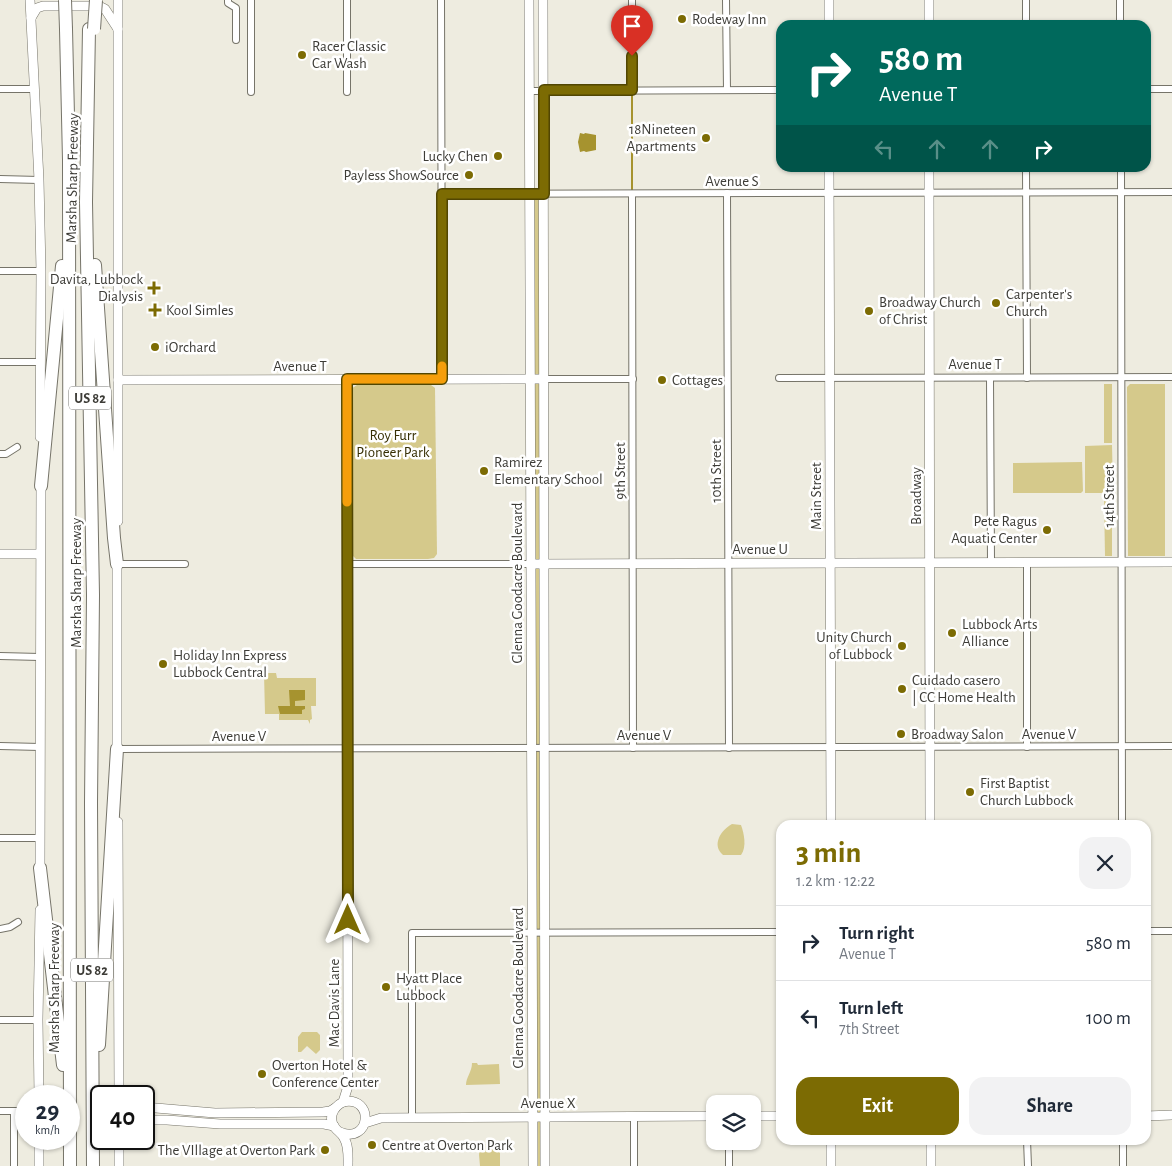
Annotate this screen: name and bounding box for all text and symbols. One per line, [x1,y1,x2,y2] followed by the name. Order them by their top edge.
[611,5,653,56] pin
[618,12,646,40] icon: arrive
[692,12,767,27] place label: Rodeway Inn
[676,13,688,25] marker: Rodeway Inn
[312,39,386,71] place label: Racer Classic Car Wash
[796,40,861,105] icon: right
[879,42,963,77] text: 580 m
[296,49,308,61] marker: Racer Classic Car Wash
[879,83,958,105] text: Avenue T
[64,112,81,243] street label: Marsha Sharp Freeway
[627,122,696,154] place label: 18Nineteen Apartments
[700,132,712,144] marker: 18Nineteen Apartments
[870,135,898,163] icon: left
[923,135,951,163] icon: ahead
[976,135,1004,163] icon: ahead
[1029,135,1057,163] icon: right
[422,149,488,164] place label: Lucky Chen
[492,150,504,162] marker: Lucky Chen
[343,168,459,183] place label: Payless ShowSource
[463,169,475,181] marker: Payless ShowSource
[705,174,759,189] street label: Avenue S
[50,272,143,304] place label: Davita, Lubbock Dialysis
[147,281,161,295] marker: Davita, Lubbock Dialysis
[1006,287,1072,319] place label: Carpenter's Church
[879,295,981,327] place label: Broadway Church of Christ
[990,297,1002,309] marker: Carpenter's Church
[148,303,162,317] marker: Kool Simles
[166,303,234,318] place label: Kool Simles
[863,305,875,317] marker: Broadway Church of Christ
[165,340,216,355] place label: iOrchard
[149,341,161,353] marker: iOrchard
[948,357,1002,372] street label: Avenue T
[273,359,327,374] street label: Avenue T
[672,373,723,388] place label: Cottages
[656,374,668,386] marker: Cottages
[69,386,111,409] road number: US 82
[356,428,430,460] park label: Roy Furr Pioneer Park
[709,439,724,503] street label: 10th Street
[613,442,628,500] street label: 9th Street
[494,455,603,487] place label: Ramirez Elementary School
[809,462,824,530] street label: Main Street
[1102,464,1117,527] street label: 14th Street
[478,465,490,477] marker: Ramirez Elementary School
[909,467,924,525] street label: Broadway
[510,502,525,664] street label: Glenna Goodacre Boulevard
[951,514,1037,546] place label: Pete Ragus Aquatic Center
[69,517,84,648] street label: Marsha Sharp Freeway
[1041,524,1053,536] marker: Pete Ragus Aquatic Center
[732,542,788,557] street label: Avenue U
[962,617,1037,649] place label: Lubbock Arts Alliance
[946,627,958,639] marker: Lubbock Arts Alliance
[816,630,892,662] place label: Unity Church of Lubbock
[896,640,908,652] marker: Unity Church of Lubbock
[173,648,287,680] place label: Holiday Inn Express Lubbock Central
[157,658,169,670] marker: Holiday Inn Express Lubbock Central
[912,673,1016,706] place label: Cuidado casero | CC Home Health
[896,683,908,695] marker: Cuidado casero | CC Home Health
[911,727,1004,742] place label: Broadway Salon
[1022,727,1077,742] street label: Avenue V
[617,728,672,743] street label: Avenue V
[895,728,907,740] marker: Broadway Salon
[212,729,267,744] street label: Avenue V
[980,776,1073,808] place label: First Baptist Church Lubbock
[964,786,976,798] marker: First Baptist Church Lubbock
[1079,837,1131,889] button: close
[796,838,861,868] text: 3 min
[796,873,875,889] text: 1.2 km · 12:22
[321,893,373,945] position arrow
[511,907,526,1069] street label: Glenna Goodacre Boulevard
[47,922,62,1053] street label: Marsha Sharp Freeway
[839,924,914,943] text: Turn right
[796,929,824,957] icon: right
[1086,934,1131,953] text: 580 m
[839,946,896,962] text: Avenue T
[71,958,113,982] road number: US 82
[327,958,342,1047] street label: Mac Davis Lane
[396,971,462,1003] place label: Hyatt Place Lubbock
[380,981,392,993] marker: Hyatt Place Lubbock
[839,999,903,1018] text: Turn left
[796,1004,824,1032] icon: left
[1086,1009,1131,1028] text: 100 m
[839,1021,899,1037] text: 7th Street
[272,1058,379,1090] place label: Overton Hotel & Conference Center
[256,1068,268,1080] marker: Overton Hotel & Conference Center
[796,1077,959,1135] button: Exit
[969,1077,1131,1135] button: Share
[90,1085,155,1150] speed limit sign: 40
[706,1095,761,1150] map controls
[706,1095,761,1150] button: layers
[520,1096,576,1111] street label: Avenue X
[36,1099,59,1124] text: 29
[35,1124,60,1136] text: km/h
[382,1138,513,1153] place label: Centre at Overton Park
[366,1139,378,1151] marker: Centre at Overton Park
[158,1143,315,1158] place label: The VIllage at Overton Park
[319,1144,331,1156] marker: The VIllage at Overton Park

